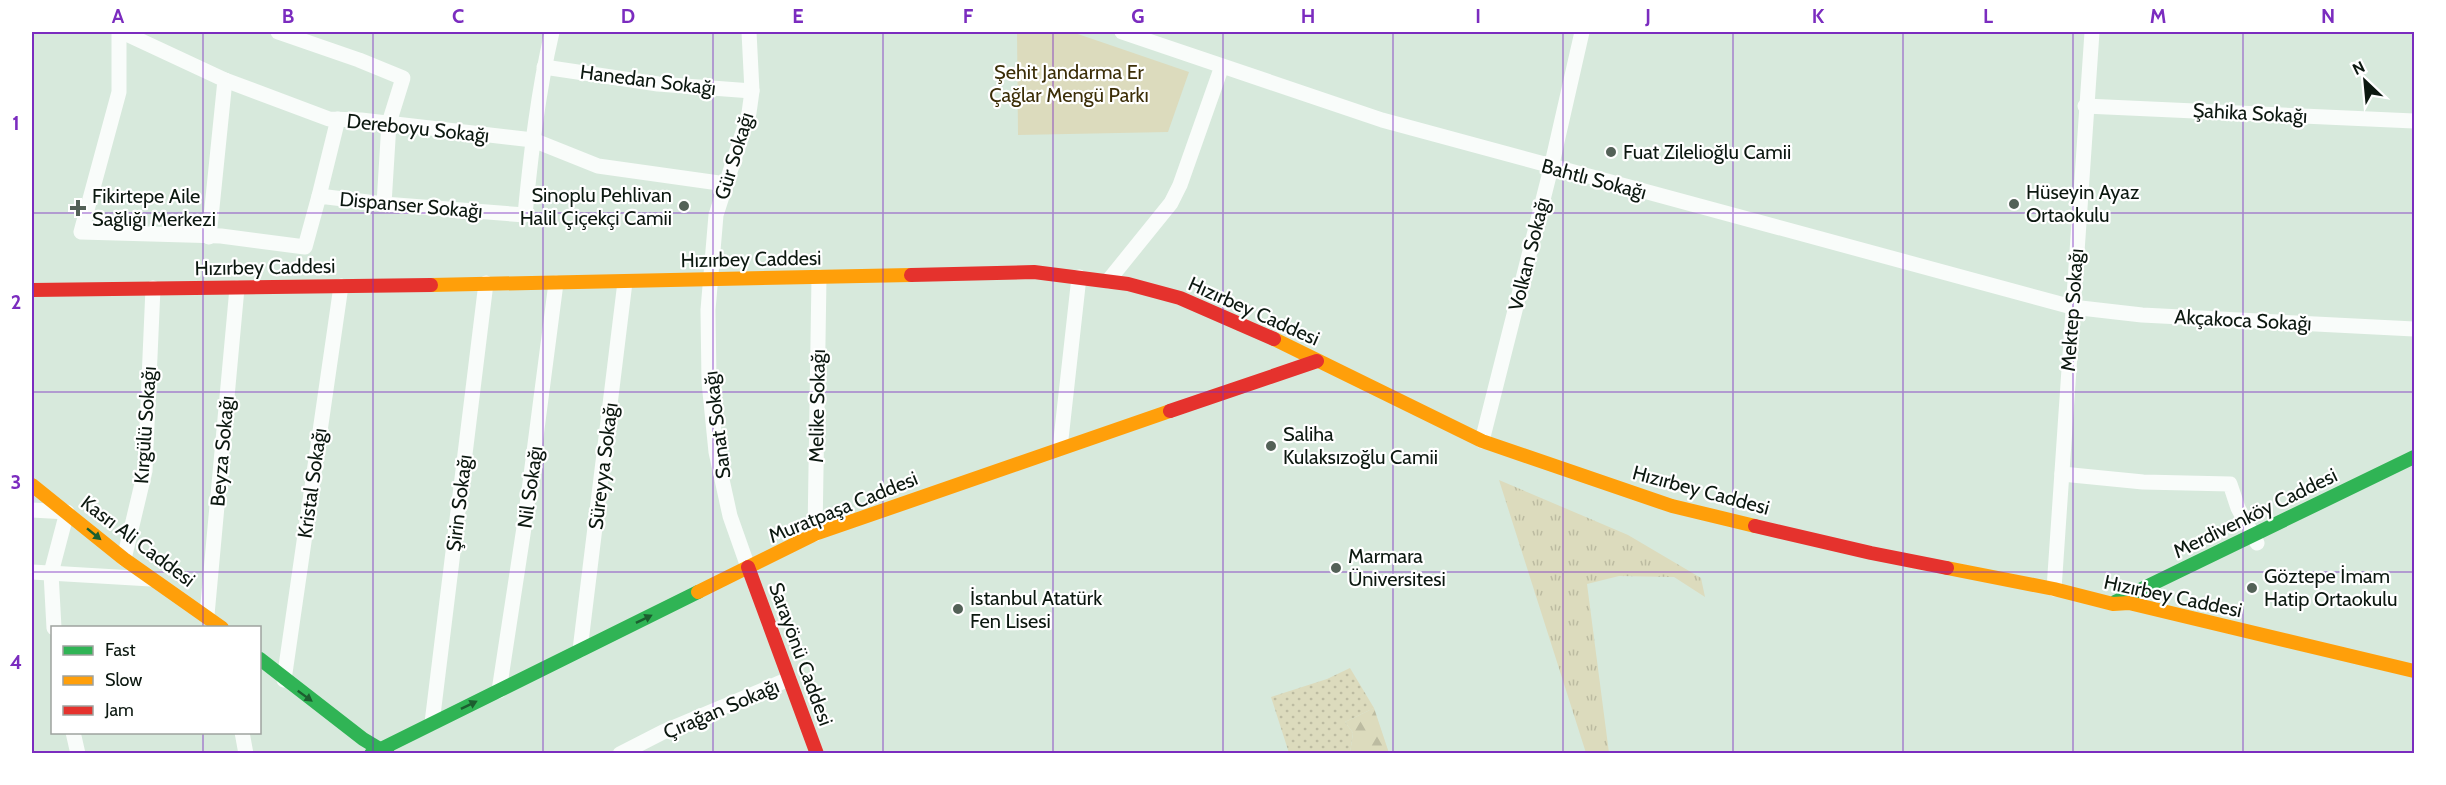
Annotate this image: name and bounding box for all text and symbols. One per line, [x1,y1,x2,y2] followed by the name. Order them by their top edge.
[112,4,125,28] text: A
[282,4,294,28] text: B
[452,4,464,28] text: C
[621,4,635,28] text: D
[792,4,804,28] text: E
[963,4,974,28] text: F
[1131,4,1145,28] text: G
[1301,4,1315,28] text: H
[1475,4,1481,28] text: I
[1644,4,1651,28] text: J
[1812,4,1825,28] text: K
[1983,4,1993,28] text: L
[2150,4,2166,28] text: M
[2321,4,2335,28] text: N
[2335,51,2395,111] north arrow
[2349,57,2368,79] text: N
[579,60,717,100] street label: Hanedan Sokağı
[989,60,1149,107] park label: Şehit Jandarma Er Çağlar Mengü Parkı
[2192,98,2308,128] street label: Şahika Sokağı
[346,109,490,147] street label: Dereboyu Sokağı
[709,109,759,203] street label: Gür Sokağı
[12,111,20,135] text: 1
[1623,140,1791,164] place label: Fuat Zilelioğlu Camii
[1604,145,1618,159] marker: Fuat Zilelioğlu Camii
[1539,153,1649,205] street label: Bahtlı Sokağı
[2026,180,2139,227] place label: Hüseyin Ayaz Ortaokulu
[520,183,672,230] place label: Sinoplu Pehlivan Halil Çiçekçi Camii
[92,184,216,231] place label: Fikirtepe Aile Sağlığı Merkezi
[338,187,484,223] street label: Dispanser Sokağı
[1503,195,1555,313] street label: Volkan Sokağı
[2007,197,2021,211] marker: Hüseyin Ayaz Ortaokulu
[69,199,87,217] marker: Fikirtepe Aile Sağlığı Merkezi
[677,199,691,213] marker: Sinoplu Pehlivan Halil Çiçekçi Camii
[680,246,822,272] street label: Hızırbey Caddesi
[2056,248,2088,372] street label: Mektep Sokağı
[194,254,336,280] street label: Hızırbey Caddesi
[1185,271,1323,351] street label: Hızırbey Caddesi
[11,290,21,314] text: 2
[2174,304,2312,336] street label: Akçakoca Sokağı
[804,349,830,463] street label: Melike Sokağı
[129,365,161,485] street label: Kırgülü Sokağı
[698,370,736,480] street label: Sanat Sokağı
[205,395,239,507] street label: Beyza Sokağı
[583,401,623,531] street label: Süreyya Sokağı
[1283,422,1438,469] place label: Saliha Kulaksızoğlu Camii
[292,426,332,540] street label: Kristal Sokağı
[1264,439,1278,453] marker: Saliha Kulaksızoğlu Camii
[512,444,548,530] street label: Nil Sokağı
[441,453,477,553] street label: Şirin Sokağı
[1630,460,1772,520] street label: Hızırbey Caddesi
[2169,463,2341,563] street label: Merdivenköy Caddesi
[765,466,921,548] street label: Muratpaşa Caddesi
[11,470,21,494] text: 3
[76,490,200,592] street label: Kasrı Ali Caddesi
[86,528,102,541] one-way arrow
[1348,544,1446,591] place label: Marmara Üniversitesi
[1329,561,1343,575] marker: Marmara Üniversitesi
[2264,564,2398,611] place label: Göztepe İmam Hatip Ortaokulu
[2102,570,2244,622] street label: Hızırbey Caddesi
[764,579,838,729] street label: Sarayönü Caddesi
[2245,581,2259,595] marker: Göztepe İmam Hatip Ortaokulu
[970,586,1102,633] place label: İstanbul Atatürk Fen Lisesi
[951,602,965,616] marker: İstanbul Atatürk Fen Lisesi
[635,614,652,624] one-way arrow
[51,626,261,734] legend
[105,639,136,661] text: Fast
[10,650,22,674] text: 4
[105,669,142,691] text: Slow
[659,674,783,744] street label: Çırağan Sokağı
[297,690,313,702] one-way arrow
[104,699,134,721] text: Jam
[460,701,477,710] one-way arrow

